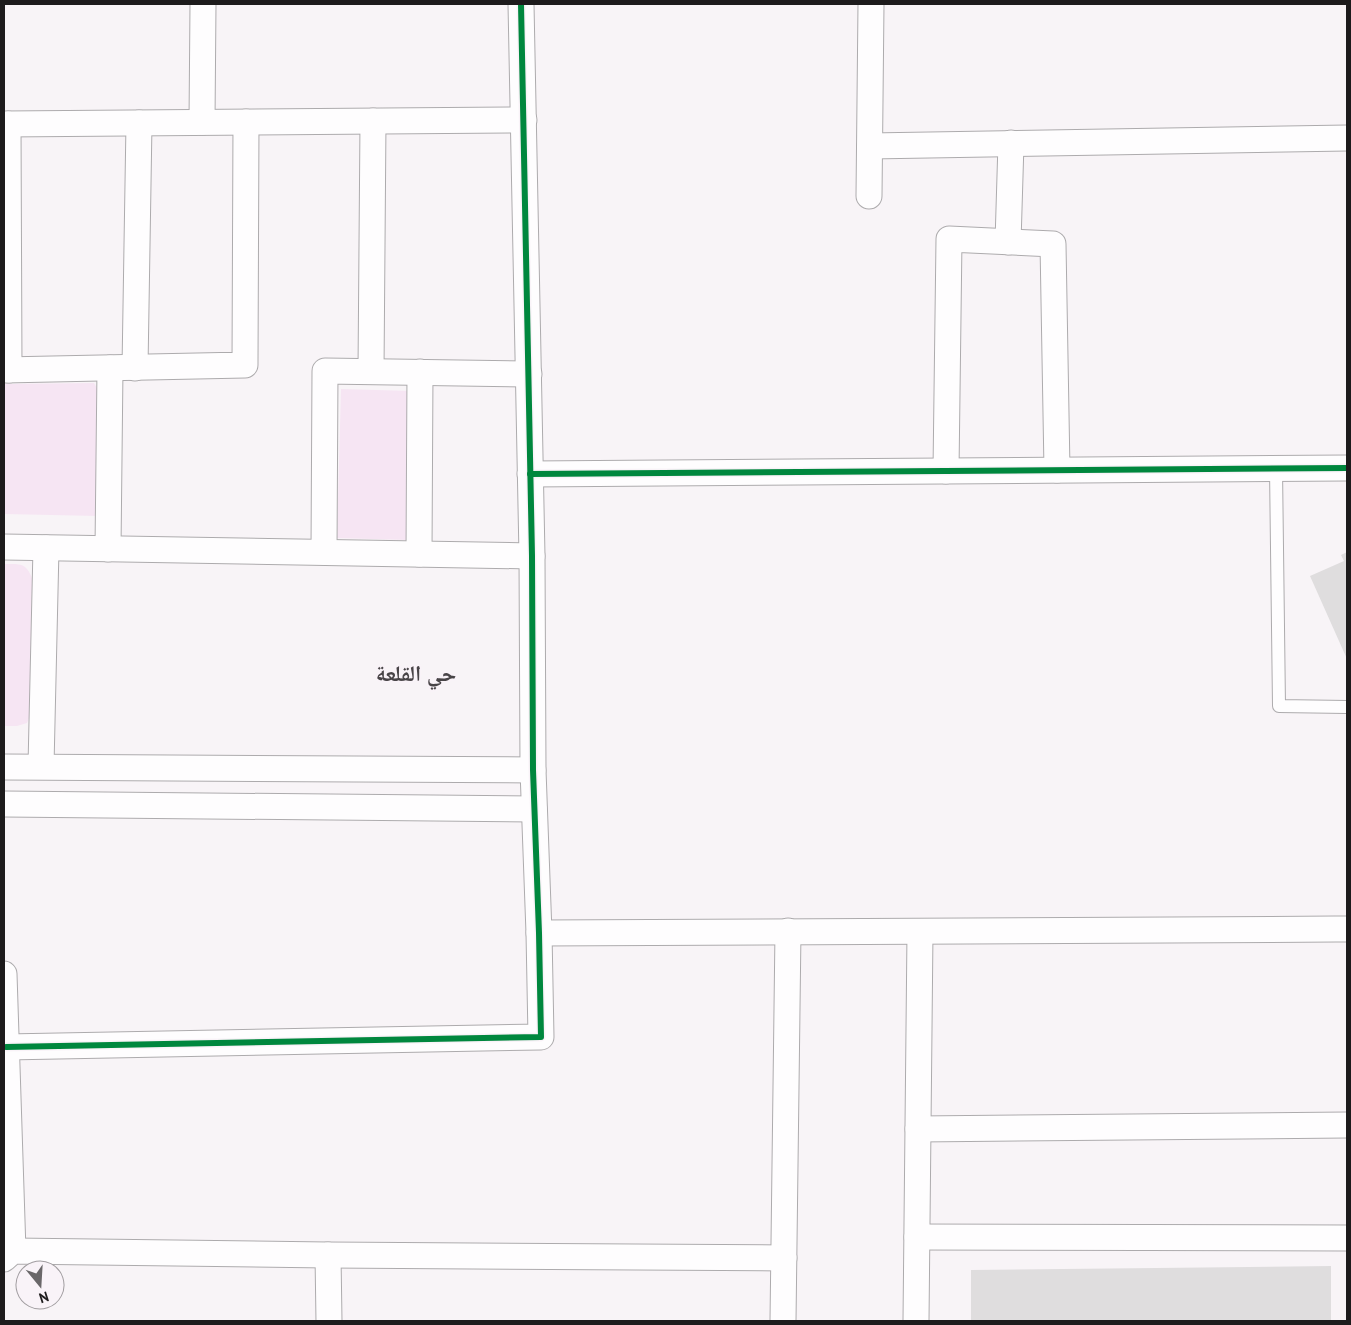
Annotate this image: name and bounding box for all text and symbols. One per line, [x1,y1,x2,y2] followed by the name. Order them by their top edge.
[376,659,456,690] district label: حي القلعة
[15,1260,65,1310] north arrow
[37,1287,51,1307] text: N

